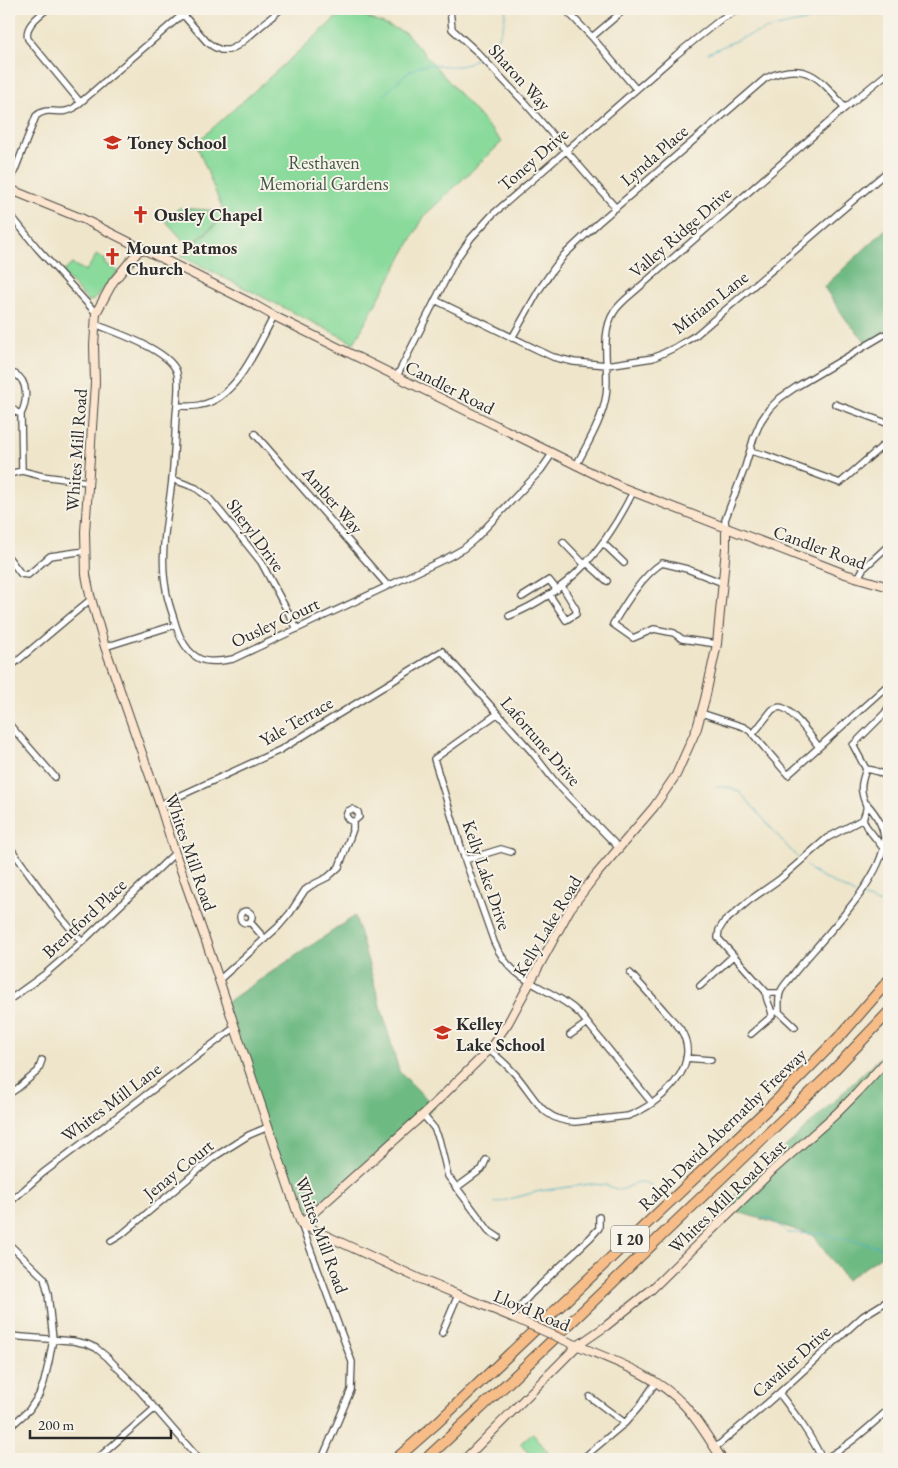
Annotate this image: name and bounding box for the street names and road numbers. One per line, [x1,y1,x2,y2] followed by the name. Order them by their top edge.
[484,39,556,115] street label: Sharon Way
[615,119,693,191] street label: Lynda Place
[493,122,573,196] street label: Toney Drive
[624,181,736,283] street label: Valley Ridge Drive
[667,265,753,339] street label: Miriam Lane
[401,355,499,420] street label: Candler Road
[60,387,92,512] street label: Whites Mill Road
[297,461,369,539] street label: Amber Way
[222,494,290,576] street label: Sheryl Drive
[770,520,870,575] street label: Candler Road
[227,591,323,652] street label: Ousley Court
[255,691,337,751] street label: Yale Terrace
[496,691,586,791] street label: Lafortune Drive
[160,790,222,915] street label: Whites Mill Road
[457,817,517,933] street label: Kelly Lake Drive
[508,871,587,981] street label: Kelly Lake Road
[37,873,131,963] street label: Brentford Place
[633,1043,811,1215] street label: Ralph David Abernathy Freeway
[56,1057,166,1147] street label: Whites Mill Lane
[137,1133,218,1206] street label: Jenay Court
[663,1134,791,1258] street label: Whites Mill Road East
[290,1173,354,1297] street label: Whites Mill Road
[611,1226,649,1252] road number: I 20
[490,1284,575,1337] street label: Lloyd Road
[747,1320,835,1402] street label: Cavalier Drive

